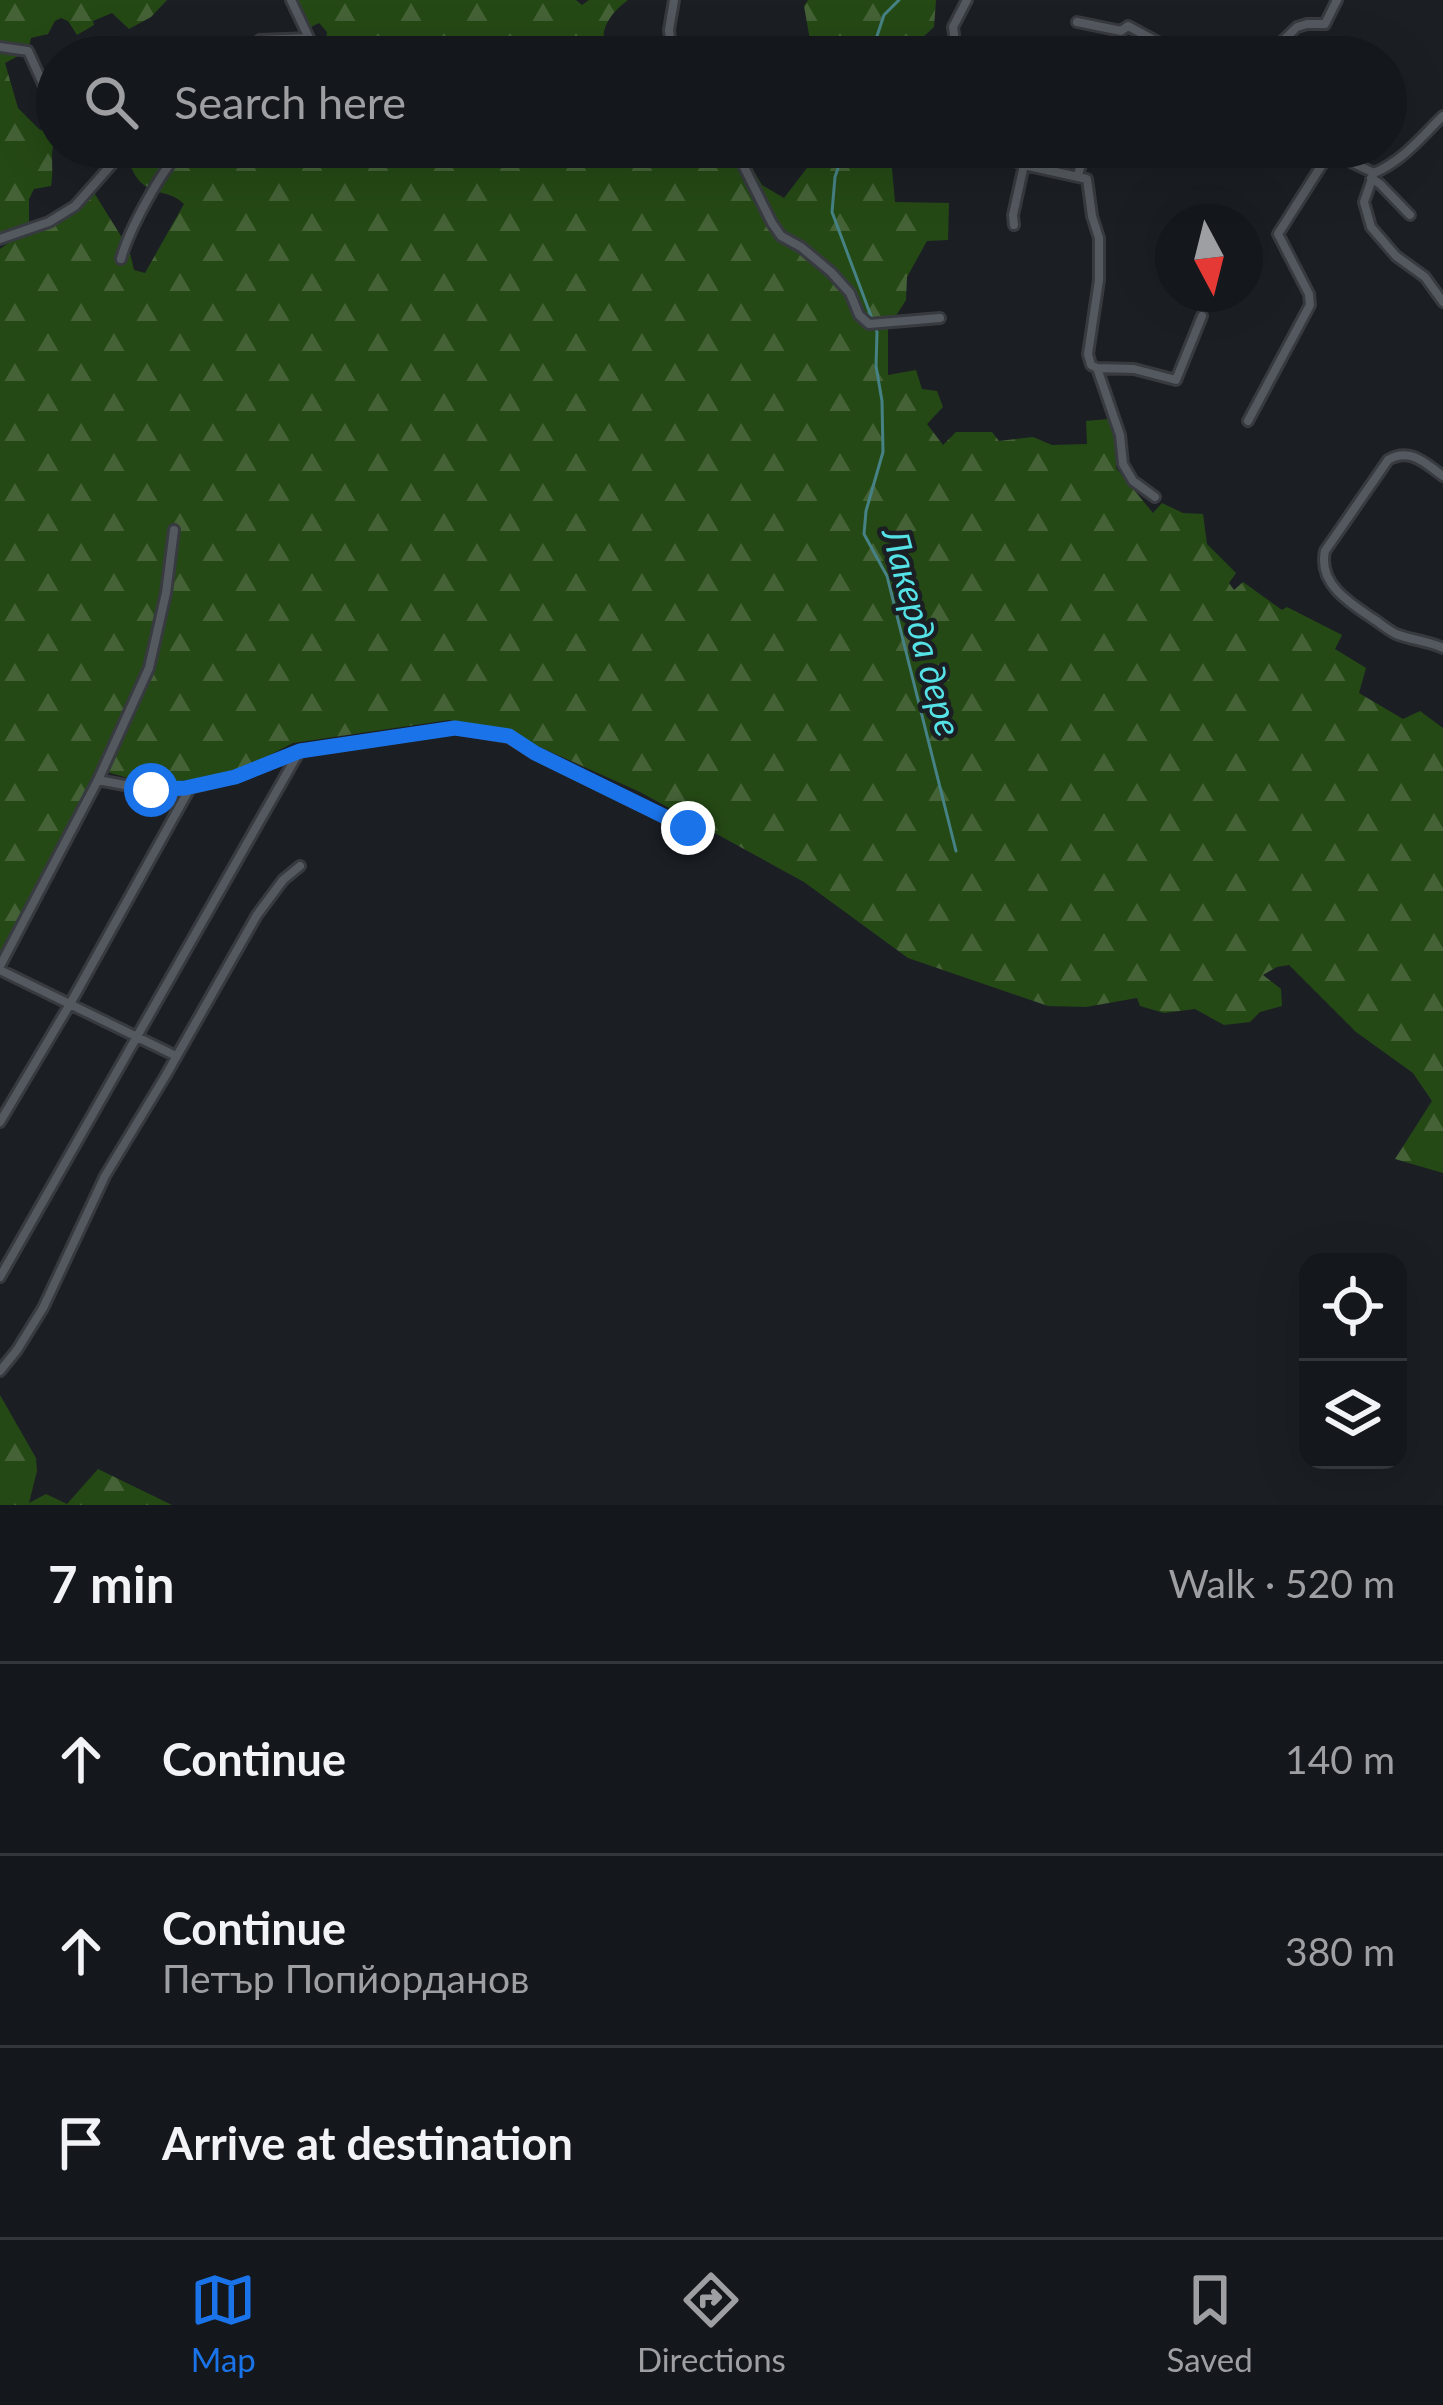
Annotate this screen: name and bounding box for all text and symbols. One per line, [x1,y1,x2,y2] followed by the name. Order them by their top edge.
[36,36,1407,168] search box
[78,69,144,135] icon: search
[174,75,406,129] text: Search here
[1155,204,1263,312] north arrow
[874,521,972,741] water label: Лакерда дере
[124,763,178,817] route start
[661,801,715,855] route end
[1299,1253,1407,1469] map controls
[1299,1253,1407,1361] button: locate
[1299,1361,1407,1469] button: layers
[48,1553,174,1614] text: 7 min
[1168,1560,1395,1606] text: Walk · 520 m
[48,1726,114,1792] icon: ahead
[162,1732,346,1786] text: Continue
[1285,1736,1395,1782] text: 140 m
[162,1901,346,1955] text: Continue
[48,1918,114,1984] icon: ahead
[1285,1928,1395,1974] text: 380 m
[162,1955,529,2001] text: Петър Попйорданов
[48,2110,114,2176] icon: arrive
[162,2116,573,2170] text: Arrive at destination
[190,2267,256,2379] tab: Map
[637,2267,786,2379] tab: Directions
[1166,2267,1253,2379] tab: Saved

